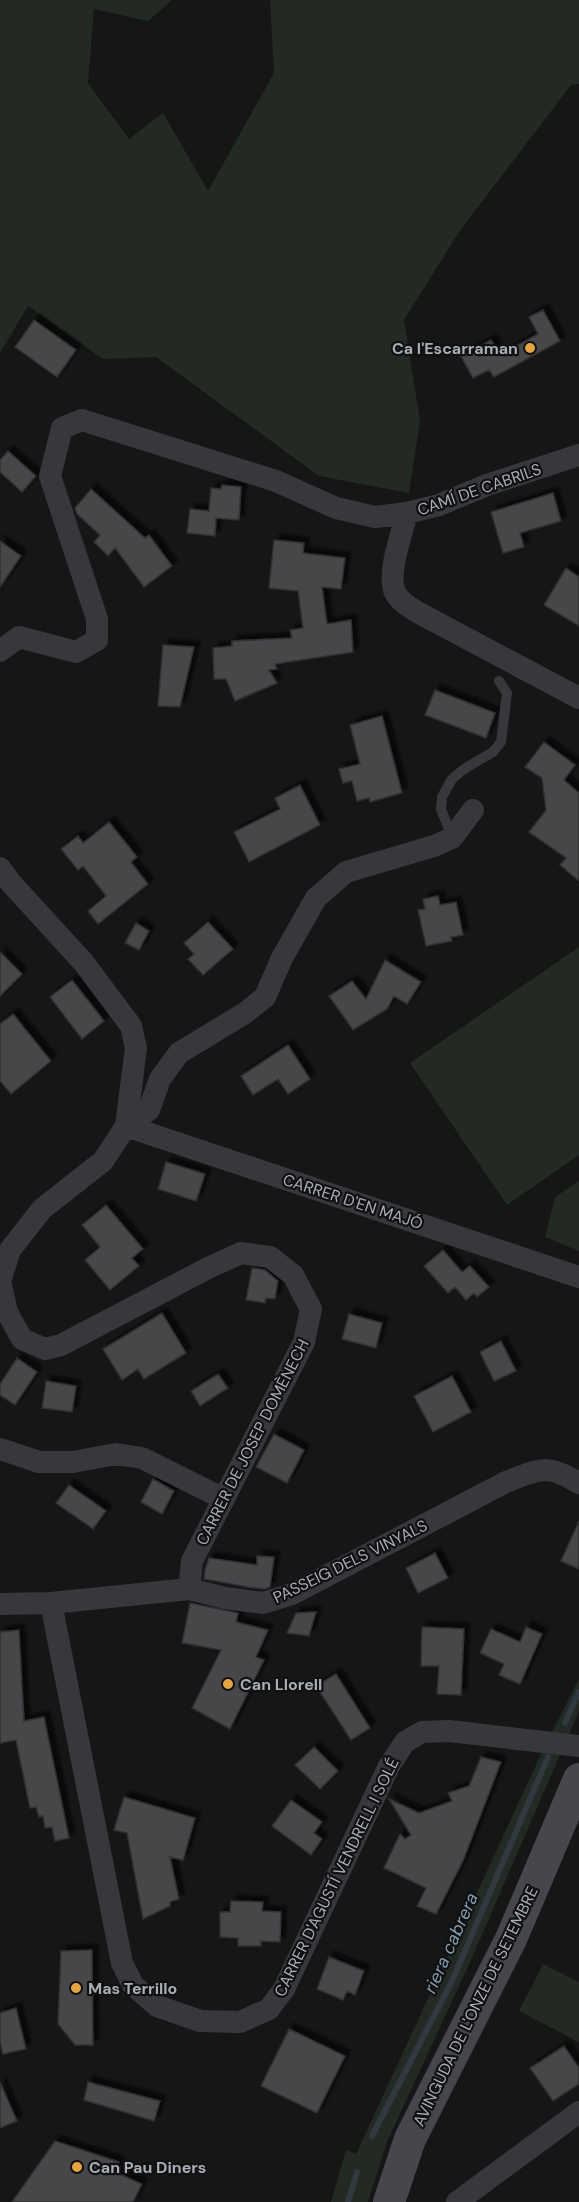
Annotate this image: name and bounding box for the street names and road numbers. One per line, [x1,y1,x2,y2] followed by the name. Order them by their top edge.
[414,458,544,520] street label: CAMÍ DE CABRILS
[280,1169,426,1234] street label: CARRER D'EN MAJÓ
[191,1336,314,1549] street label: CARRER DE JOSEP DOMÈNECH
[270,1515,431,1608] street label: PASSEIG DELS VINYALS
[269,1754,404,2000] street label: CARRER D'AGUSTÍ VENDRELL I SOLÉ
[408,1883,543,2130] street label: AVINGUDA DE L'ONZE DE SETEMBRE

